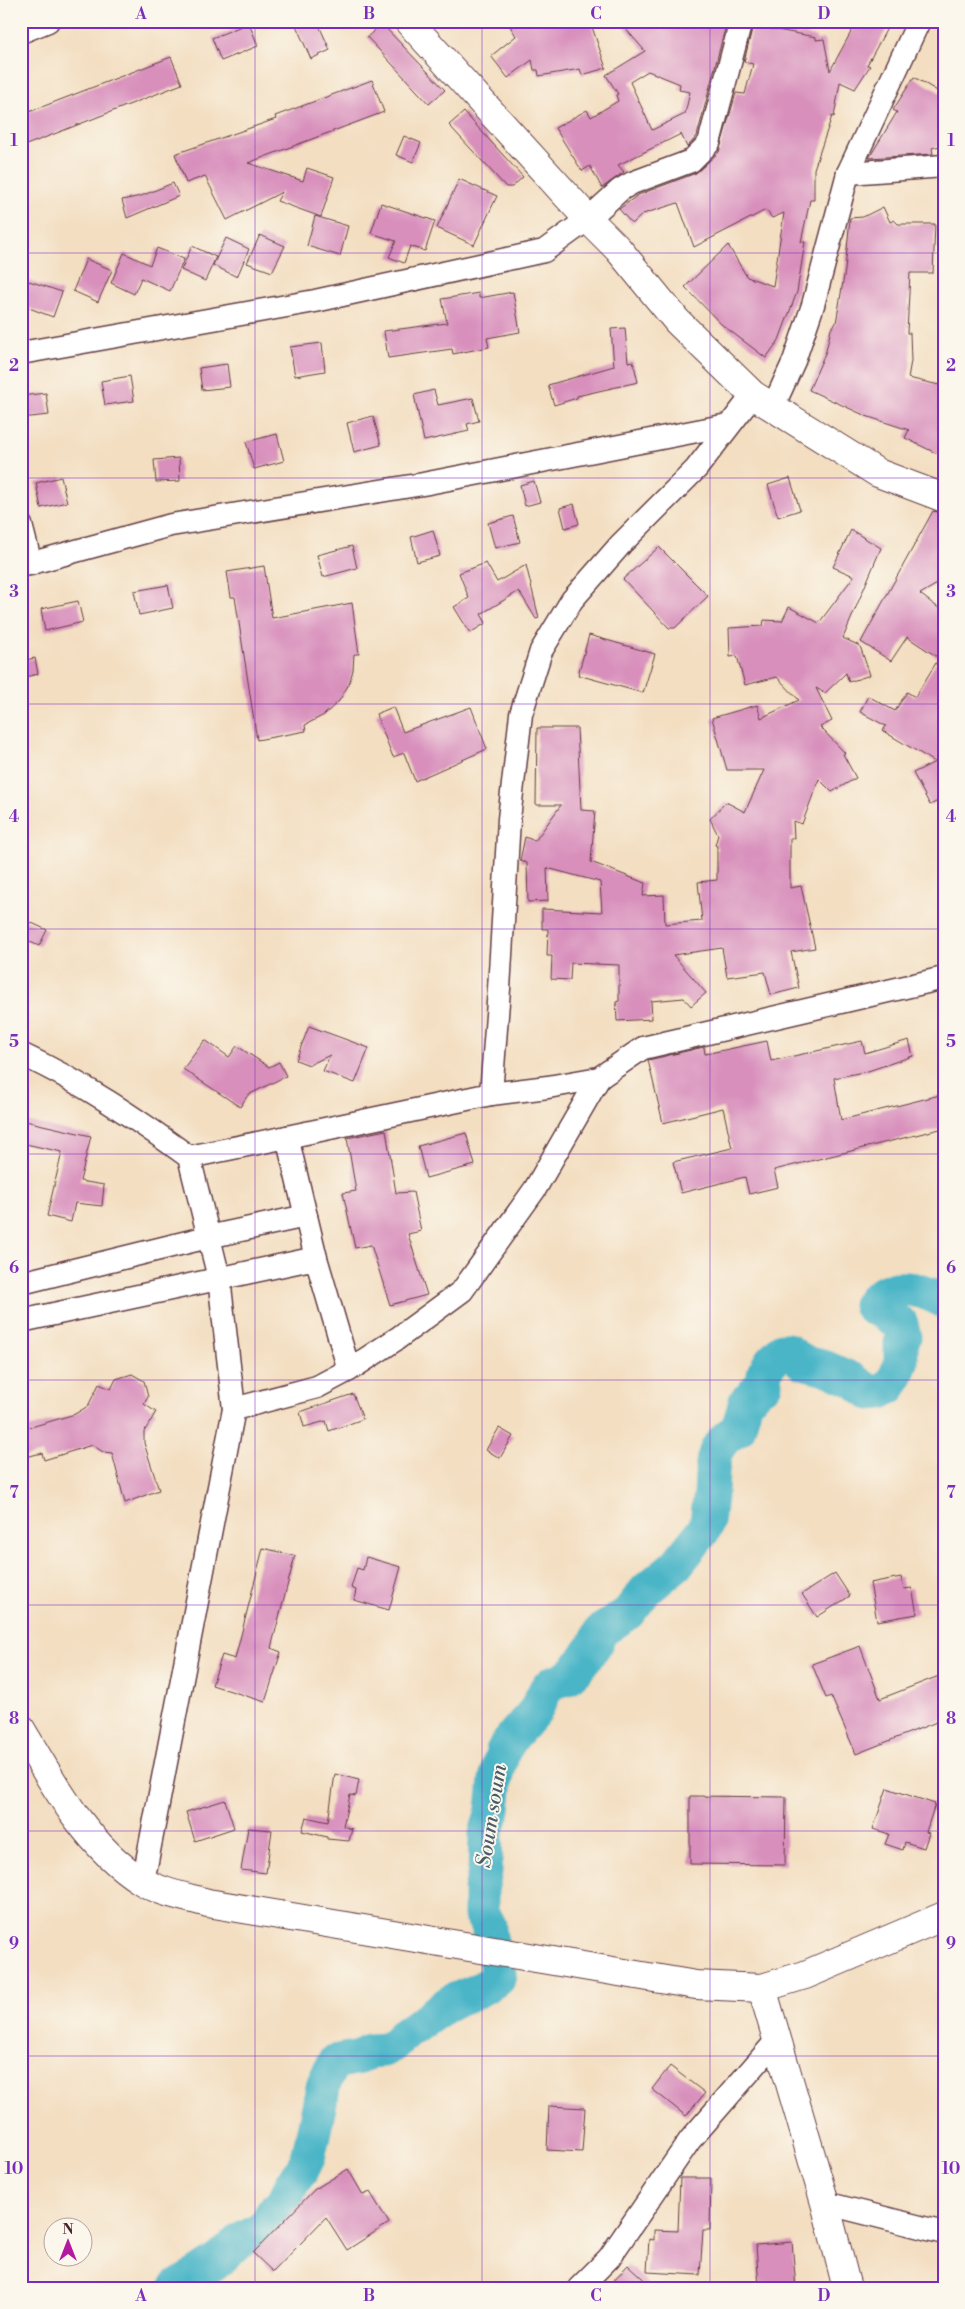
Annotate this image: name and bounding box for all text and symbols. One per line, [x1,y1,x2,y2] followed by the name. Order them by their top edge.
[134,4,147,24] text: A
[363,4,375,24] text: B
[590,4,602,24] text: C
[818,4,831,24] text: D
[10,131,18,151] text: 1
[947,131,955,151] text: 1
[9,356,19,376] text: 2
[946,356,956,376] text: 2
[9,582,19,602] text: 3
[946,582,956,602] text: 3
[9,807,20,827] text: 4
[946,807,957,827] text: 4
[9,1032,19,1052] text: 5
[946,1032,956,1052] text: 5
[9,1258,19,1278] text: 6
[946,1258,956,1278] text: 6
[9,1483,19,1503] text: 7
[946,1483,956,1503] text: 7
[9,1709,19,1729] text: 8
[946,1709,956,1729] text: 8
[471,1761,513,1870] water label: Soum soum
[9,1934,19,1954] text: 9
[946,1934,956,1954] text: 9
[5,2159,23,2179] text: 10
[942,2159,960,2179] text: 10
[42,2216,92,2266] north arrow
[62,2221,74,2239] text: N
[134,2286,147,2306] text: A
[363,2286,375,2306] text: B
[590,2286,602,2306] text: C
[818,2286,831,2306] text: D

